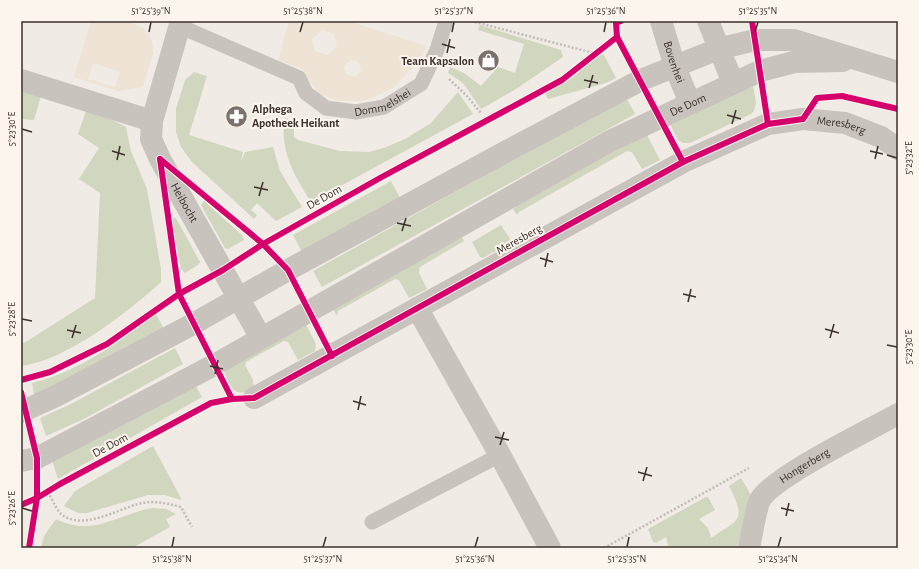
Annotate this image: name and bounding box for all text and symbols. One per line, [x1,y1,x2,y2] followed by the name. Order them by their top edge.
[131,6,171,16] text: 51°25'39"N
[283,6,323,16] text: 51°25'38"N
[435,6,473,16] text: 51°25'37"N
[586,6,626,16] text: 51°25'36"N
[739,6,777,16] text: 51°25'35"N
[661,40,687,85] street label: Bovenhei
[476,48,502,74] shop icon: Team Kapsalon
[401,55,474,67] place label: Team Kapsalon
[353,86,413,118] street label: Dommelshei
[668,91,708,118] street label: De Dom
[224,103,250,129] pharmacy icon: Alphega Apotheek Heikant
[252,103,339,129] place label: Alphega Apotheek Heikant
[7,112,17,146] text: 5°23'30"E
[816,114,868,137] street label: Meresberg
[904,141,914,175] text: 5°23'32"E
[169,181,200,224] street label: Heibocht
[304,182,344,212] street label: De Dom
[494,222,544,256] street label: Meresberg
[7,302,17,336] text: 5°23'28"E
[904,330,914,364] text: 5°23'30"E
[90,431,130,459] street label: De Dom
[777,446,832,486] street label: Hongerberg
[7,491,17,525] text: 5°23'26"E
[152,554,192,564] text: 51°25'38"N
[304,554,342,564] text: 51°25'37"N
[455,554,495,564] text: 51°25'36"N
[608,554,646,564] text: 51°25'35"N
[758,554,798,564] text: 51°25'34"N

